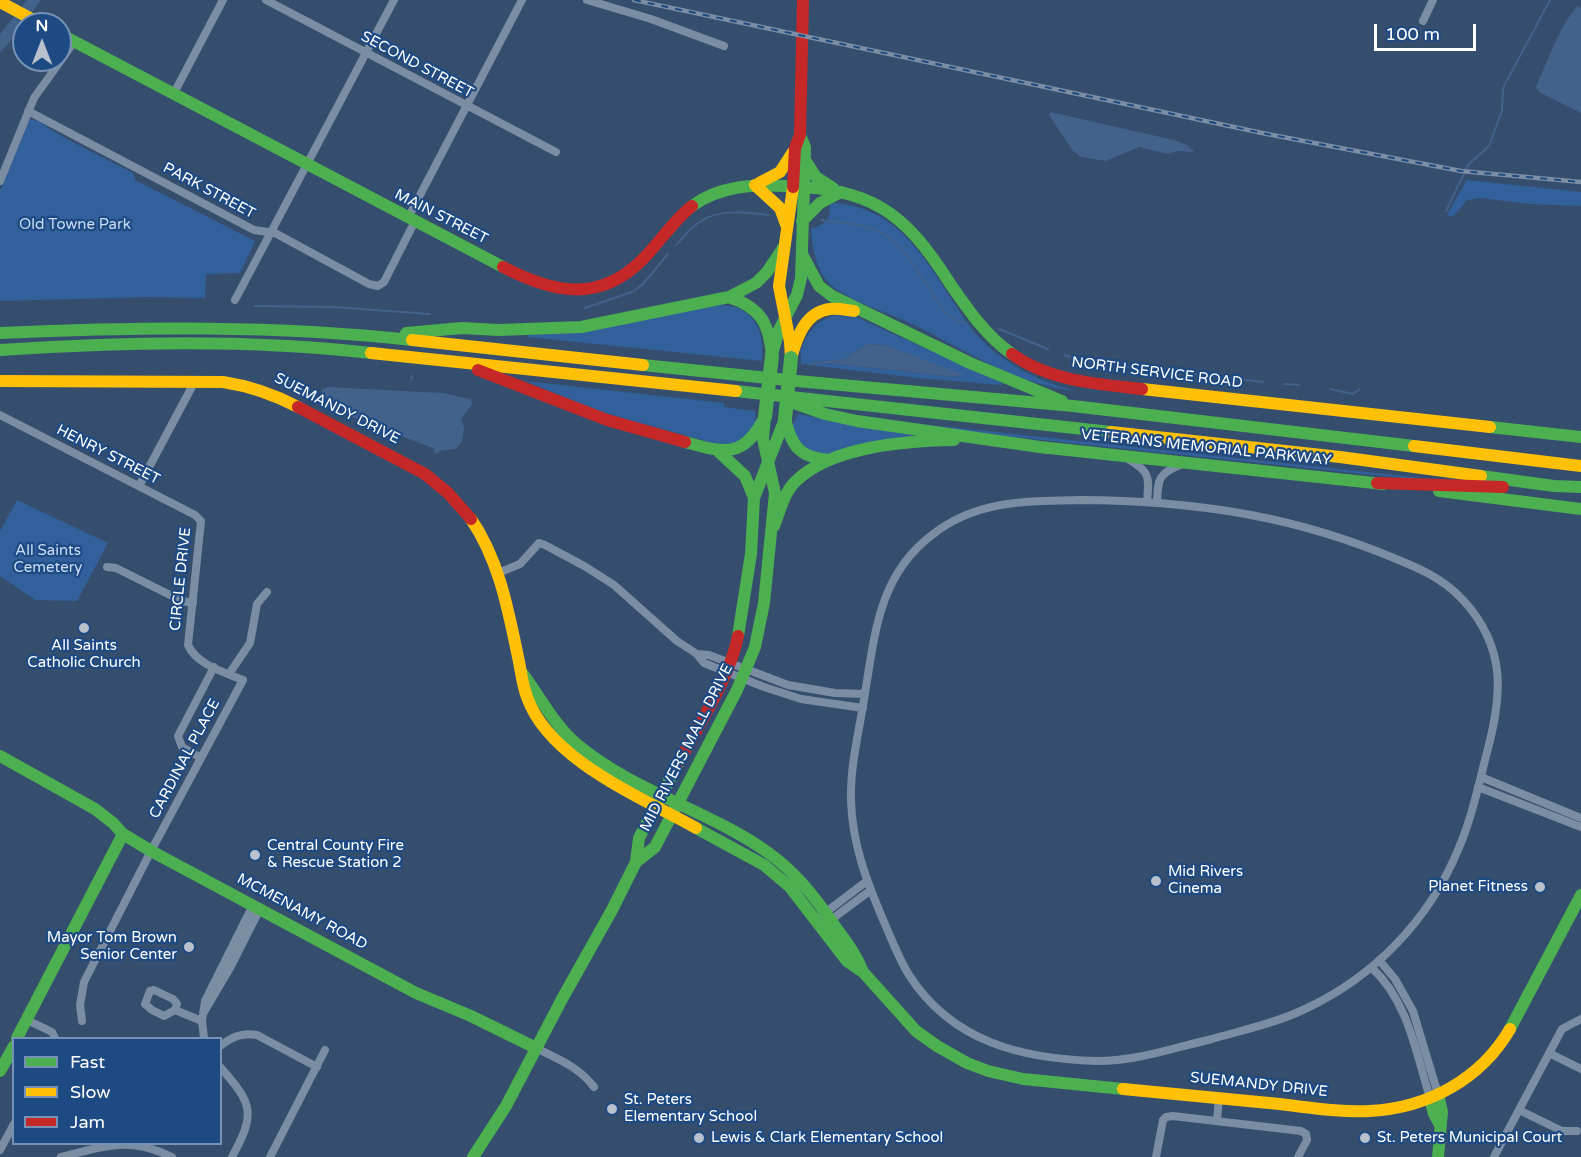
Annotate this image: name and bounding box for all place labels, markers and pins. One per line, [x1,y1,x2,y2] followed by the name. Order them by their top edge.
[77,621,91,635] marker: All Saints Catholic Church
[27,637,141,672] place label: All Saints Catholic Church
[267,837,404,872] place label: Central County Fire & Rescue Station 2
[248,848,262,862] marker: Central County Fire & Rescue Station 2
[1168,863,1243,898] place label: Mid Rivers Cinema
[1149,874,1163,888] marker: Mid Rivers Cinema
[1428,878,1528,896] place label: Planet Fitness
[1533,880,1547,894] marker: Planet Fitness
[47,929,177,964] place label: Mayor Tom Brown Senior Center
[182,940,196,954] marker: Mayor Tom Brown Senior Center
[624,1091,757,1126] place label: St. Peters Elementary School
[605,1102,619,1116] marker: St. Peters Elementary School
[711,1129,943,1147] place label: Lewis & Clark Elementary School
[1377,1129,1562,1147] place label: St. Peters Municipal Court
[692,1131,706,1145] marker: Lewis & Clark Elementary School
[1358,1131,1372,1145] marker: St. Peters Municipal Court

